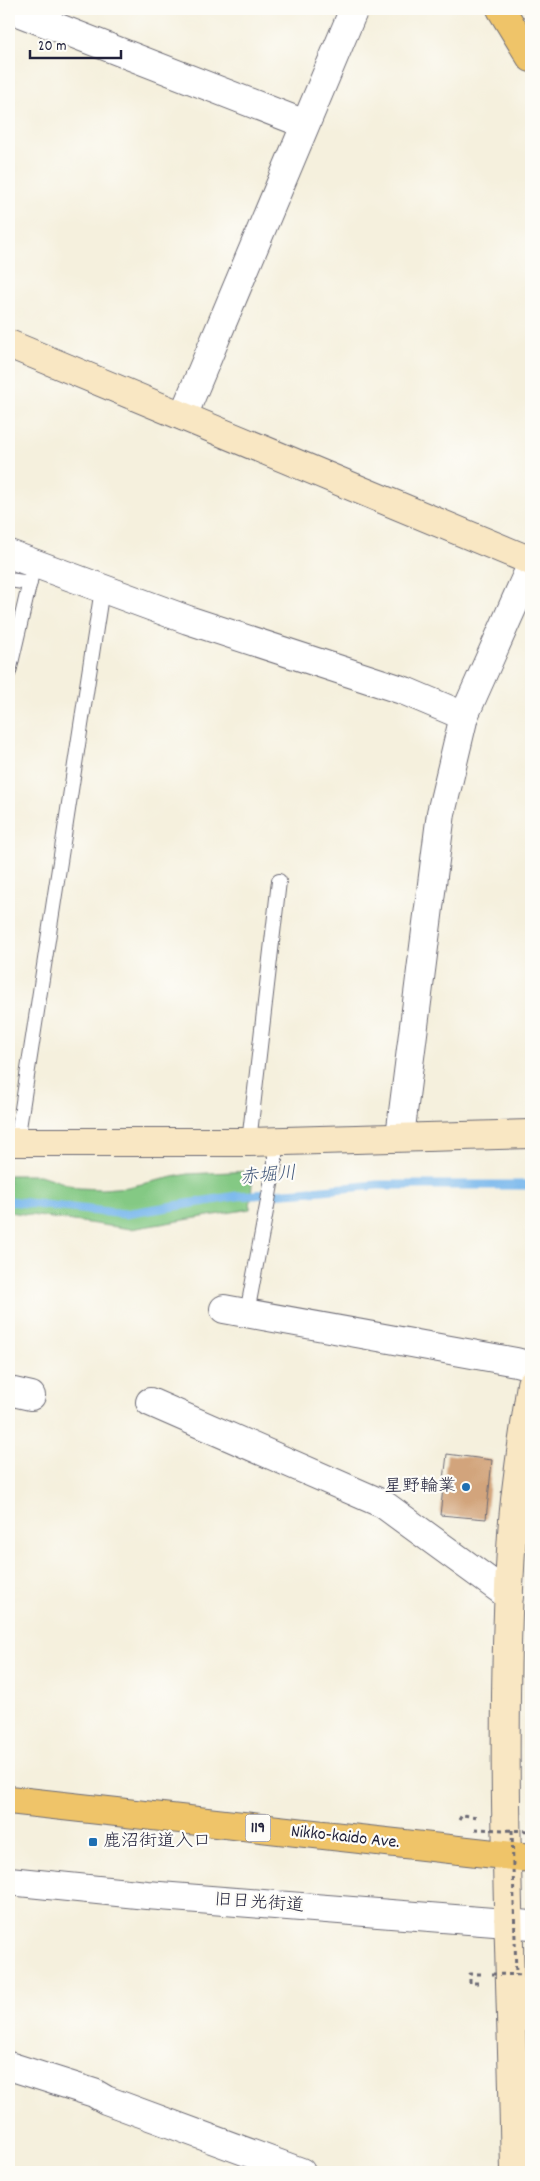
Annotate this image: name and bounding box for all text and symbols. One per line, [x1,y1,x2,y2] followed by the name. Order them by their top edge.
[30,28,121,60] scale bar
[38,36,66,58] text: 20 m
[238,1161,298,1193] water label: 赤堀川
[384,1475,456,1500] place label: 星野輪業
[460,1481,472,1493] marker: 星野輪業
[246,1815,270,1842] road number: 119
[289,1820,401,1856] street label: Nikko-kaido Ave.
[103,1830,211,1855] place label: 鹿沼街道入口
[87,1836,99,1848] marker: 鹿沼街道入口
[213,1888,305,1920] street label: 旧日光街道

